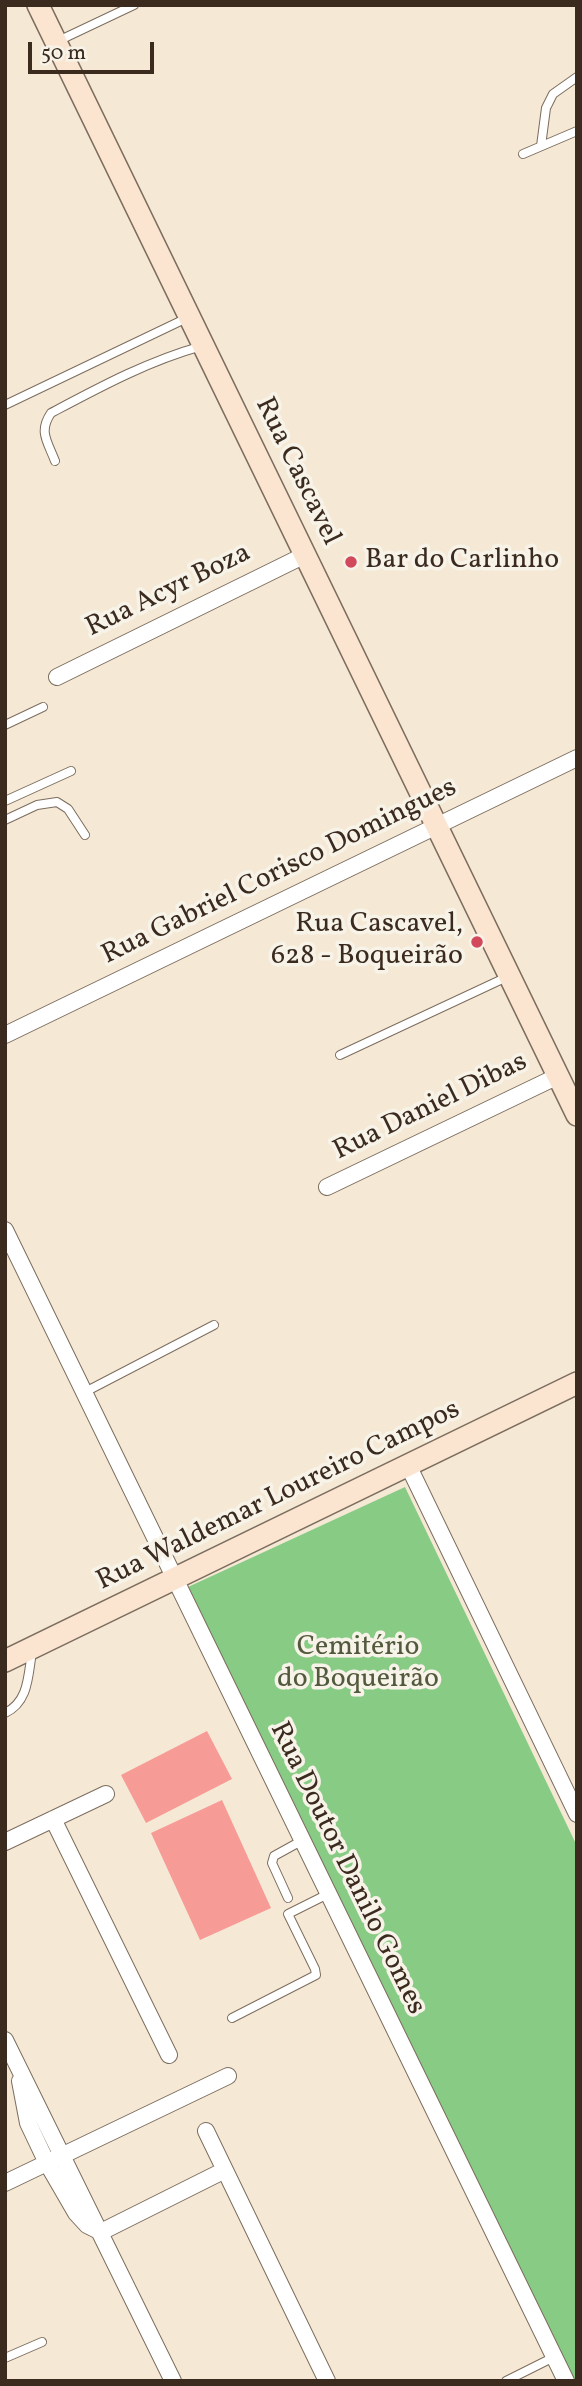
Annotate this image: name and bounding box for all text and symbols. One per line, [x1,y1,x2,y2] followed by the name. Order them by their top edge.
[32,28,158,72] scale bar
[41,39,86,68] text: 50 m
[246,393,346,551] street label: Rua Cascavel
[81,538,257,646] street label: Rua Acyr Boza
[365,545,559,579] place label: Bar do Carlinho
[343,554,359,570] marker: Bar do Carlinho
[97,772,463,974] street label: Rua Gabriel Corisco Domingues
[271,909,463,975] place label: Rua Cascavel, 628 - Boqueirão
[469,934,485,950] marker: Rua Cascavel, 628 - Boqueirão
[329,1047,533,1169] street label: Rua Daniel Dibas
[92,1394,466,1600] street label: Rua Waldemar Loureiro Campos
[277,1632,439,1698] park label: Cemitério do Boqueirão
[261,1717,431,2021] street label: Rua Doutor Danilo Gomes

